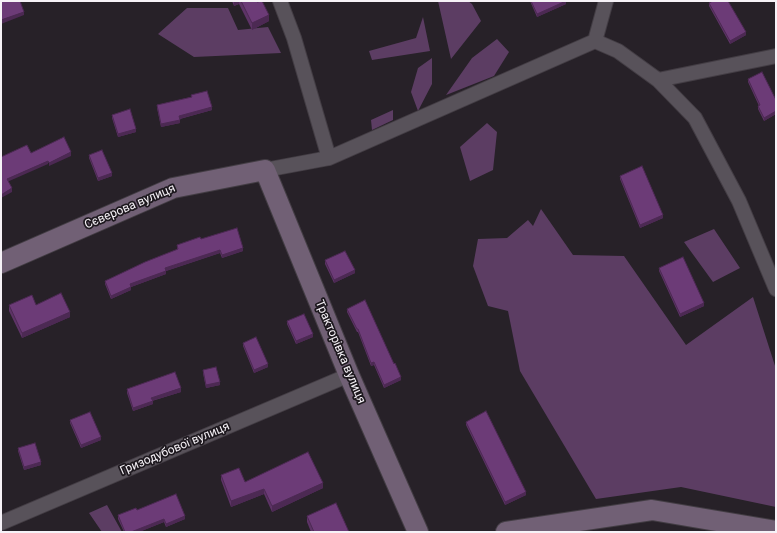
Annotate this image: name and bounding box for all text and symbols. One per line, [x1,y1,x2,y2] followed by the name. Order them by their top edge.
[82,181,178,233] street label: Сєверова вулиця
[312,298,368,406] street label: Тракторівка вулиця
[118,419,232,479] street label: Гризодубової вулиця

